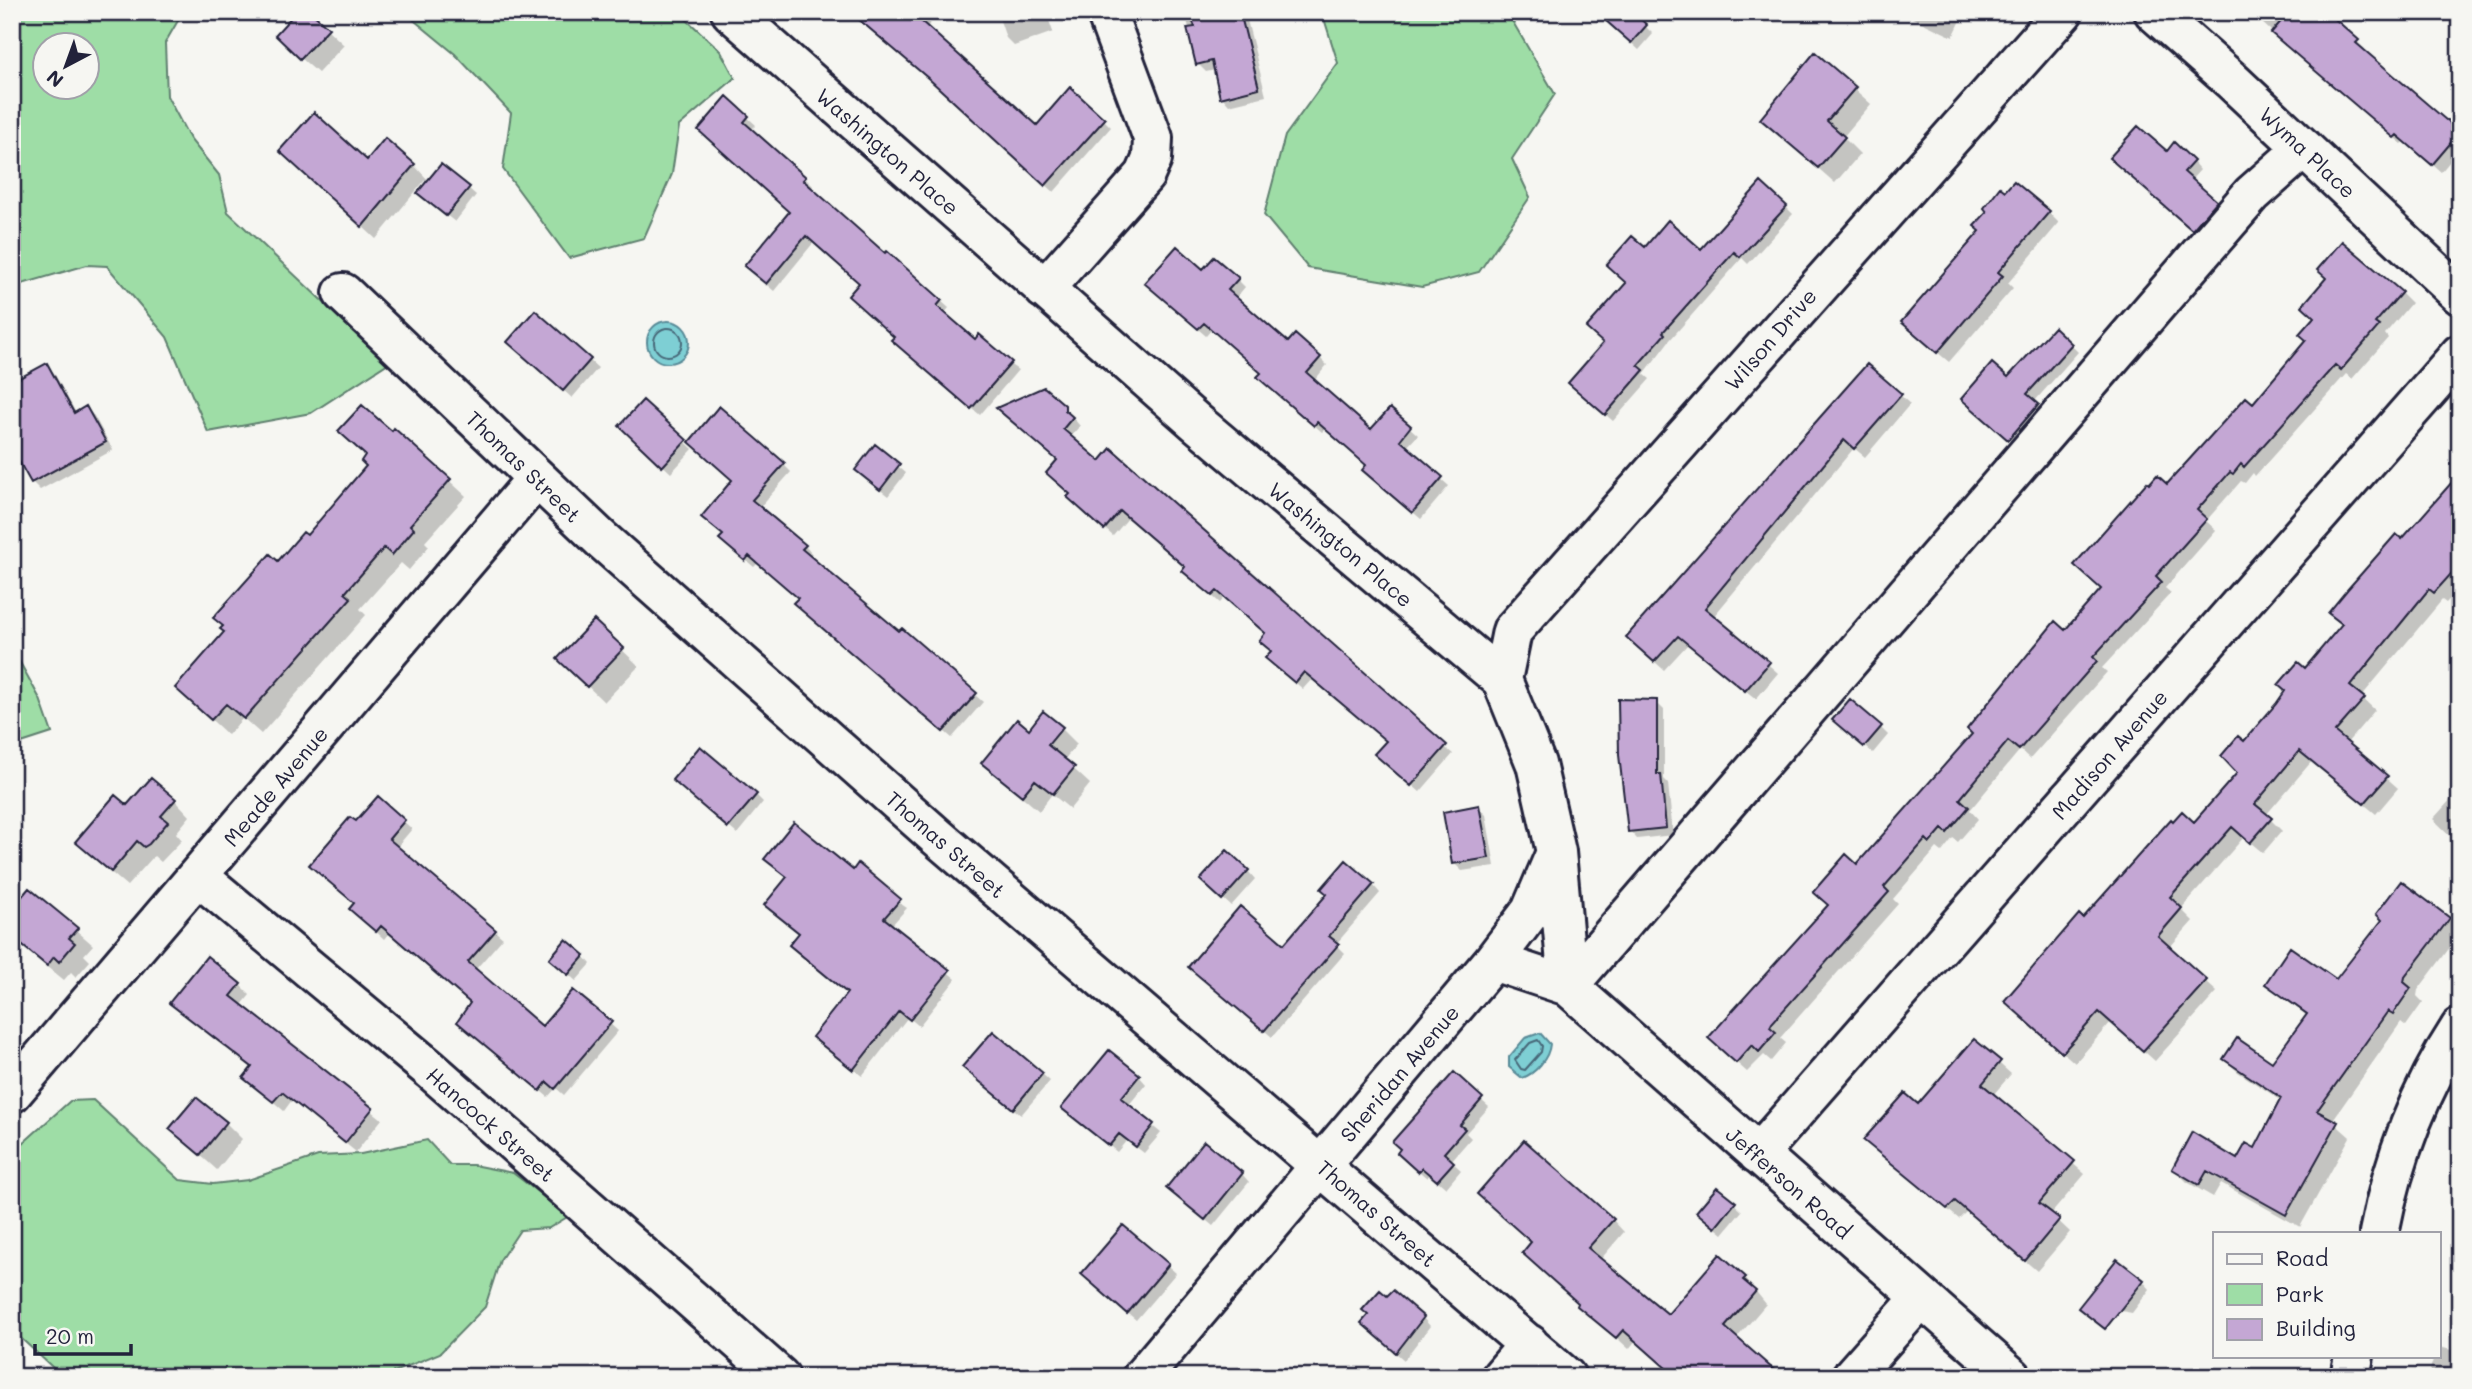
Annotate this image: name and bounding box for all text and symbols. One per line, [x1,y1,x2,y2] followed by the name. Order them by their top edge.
[32,32,102,102] north arrow
[41,65,68,93] text: N
[811,82,965,220] street label: Washington Place
[2254,100,2362,204] street label: Wyma Place
[1718,282,1822,396] street label: Wilson Drive
[461,404,587,528] street label: Thomas Street
[1263,476,1419,612] street label: Washington Place
[2045,684,2173,824] street label: Madison Avenue
[217,720,333,852] street label: Meade Avenue
[881,785,1011,903] street label: Thomas Street
[1334,999,1464,1147] street label: Sheridan Avenue
[421,1061,561,1187] street label: Hancock Street
[1721,1120,1857,1244] street label: Jefferson Road
[1312,1154,1442,1272] street label: Thomas Street
[2213,1232,2440,1358] legend
[2276,1244,2328,1271] text: Road
[2276,1280,2324,1307] text: Park
[35,1312,131,1356] scale bar
[2276,1314,2356,1341] text: Building
[46,1322,94,1349] text: 20 m

